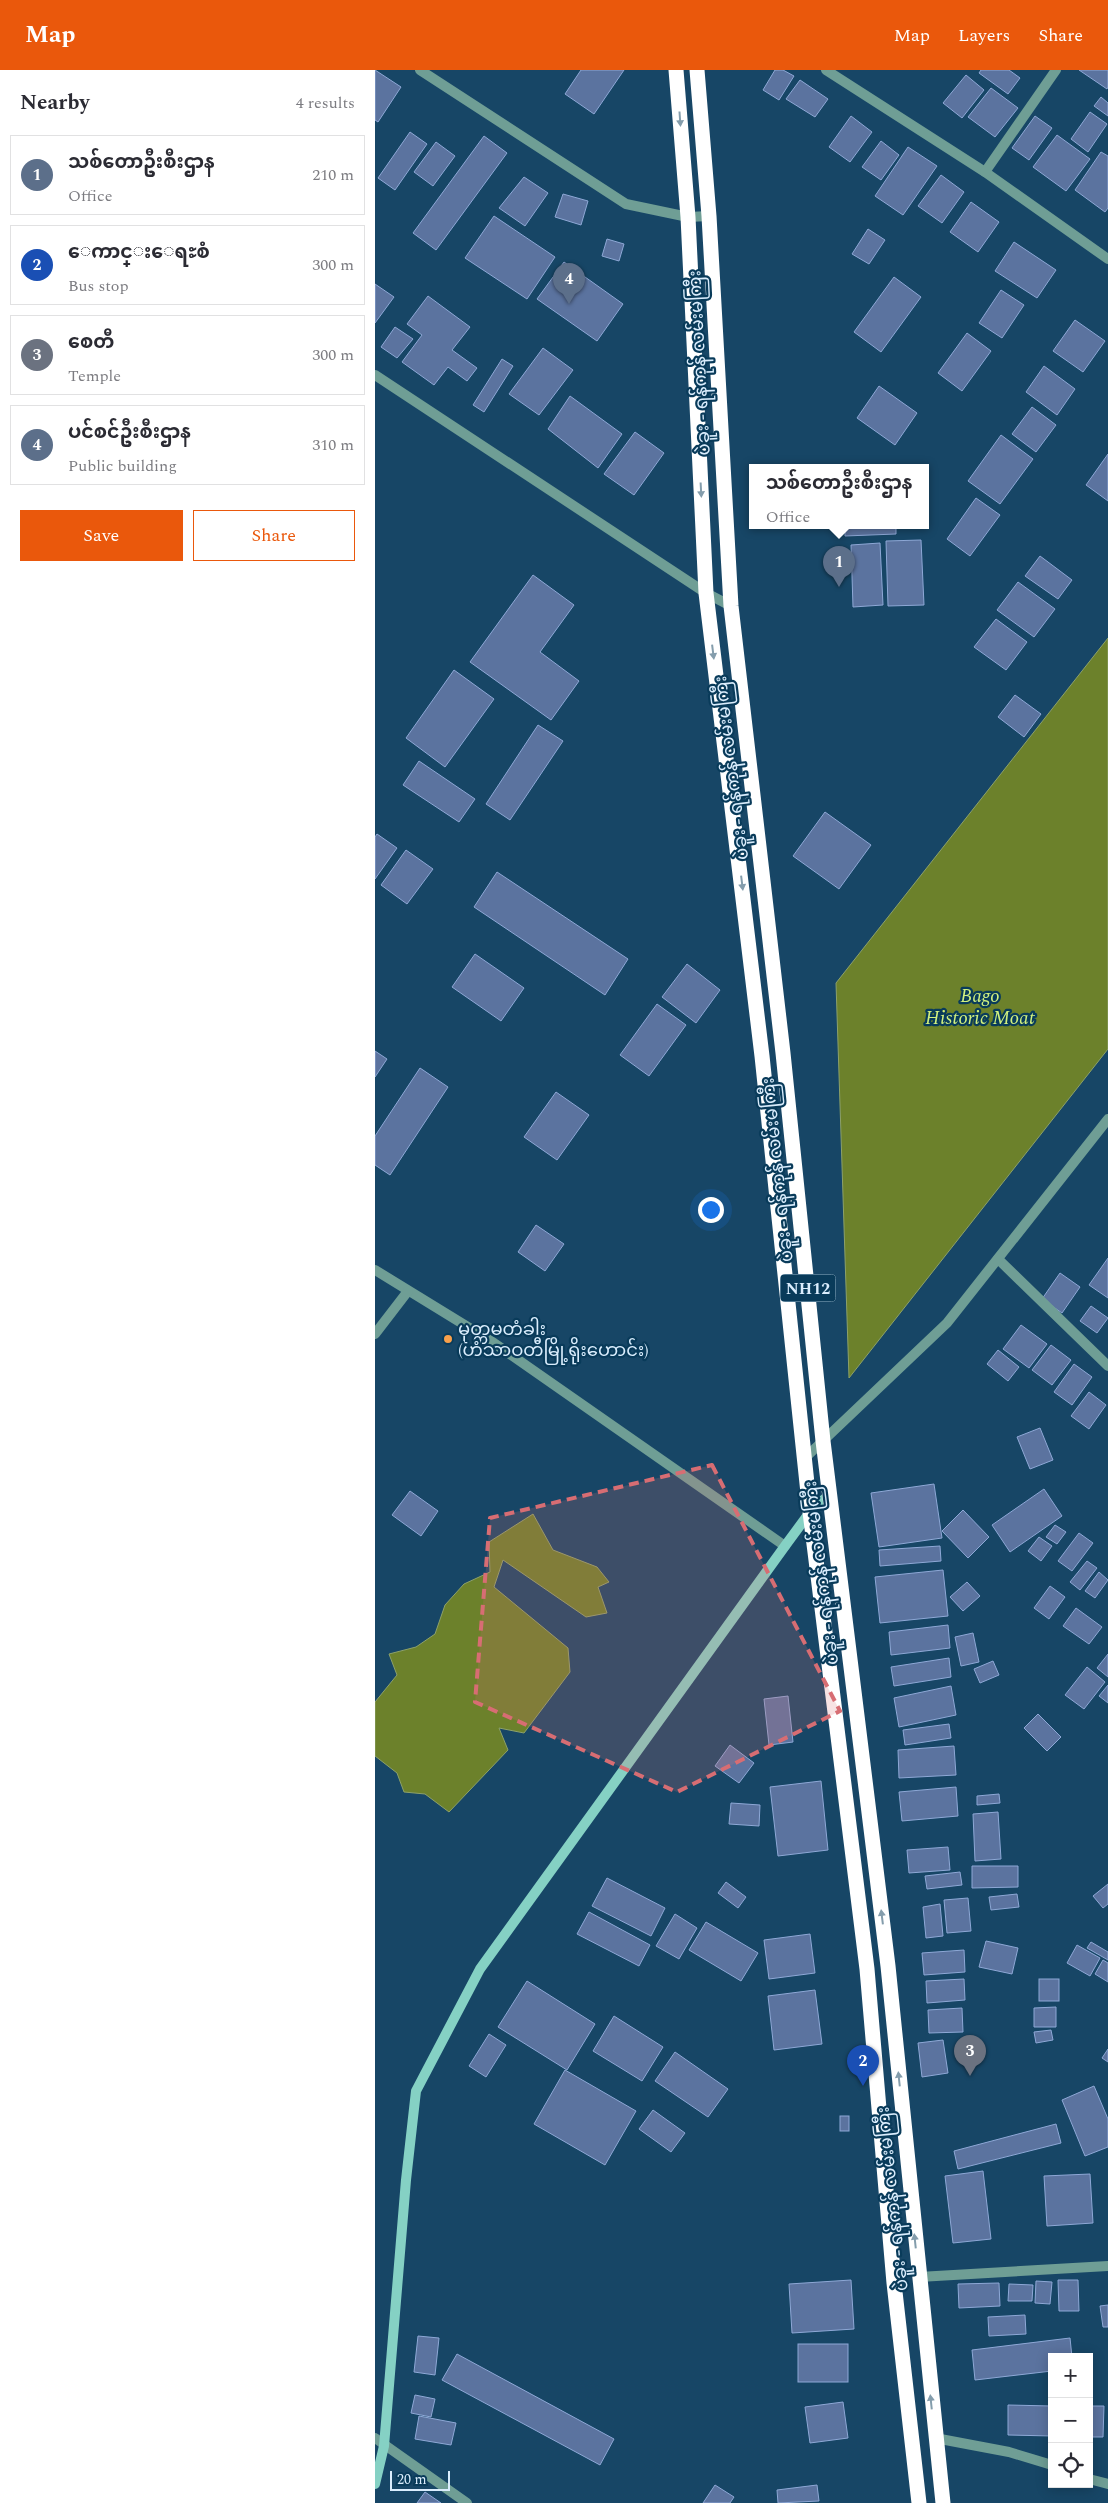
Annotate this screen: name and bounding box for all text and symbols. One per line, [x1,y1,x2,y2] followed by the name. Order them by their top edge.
[25,17,75,53] text: Map
[894,22,930,49] text: Map
[958,22,1010,49] text: Layers
[1038,22,1083,49] text: Share
[20,87,90,119] text: Nearby
[296,91,355,115] text: 4 results
[676,111,684,127] one-way arrow
[68,148,215,177] text: သစ်တောဦးစီးဌာန
[33,163,41,187] text: 1
[312,163,354,187] text: 210 m
[68,184,112,208] text: Office
[68,238,210,267] text: ေကာင္းေရႊစံ
[33,253,41,277] text: 2
[312,253,354,277] text: 300 m
[553,263,585,304] pin: 4
[680,270,719,456] street label: ပဲခူး - ရန်ကုန် လမ်းမကြီး
[68,274,129,298] text: Bus stop
[68,328,114,357] text: စေတီ
[33,343,41,367] text: 3
[312,343,354,367] text: 300 m
[68,364,121,388] text: Temple
[68,418,191,447] text: ပင်စင်ဦးစီးဌာန
[33,433,41,457] text: 4
[312,433,354,457] text: 310 m
[68,454,177,478] text: Public building
[749,464,929,529] popup
[766,469,912,498] text: သစ်တောဦးစီးဌာန
[697,483,705,499] one-way arrow
[766,505,810,529] text: Office
[20,510,183,561] button: Save
[193,510,355,561] button: Share
[823,546,855,587] pin: 1
[709,645,717,661] one-way arrow
[706,674,757,862] street label: ပဲခူး - ရန်ကုန် လမ်းမကြီး
[738,876,746,892] one-way arrow
[925,982,1036,1033] water label: Bago Historic Moat
[753,1076,802,1264] street label: ပဲခူး - ရန်ကုန် လမ်းမကြီး
[698,1197,724,1223] your location
[781,1274,835,1302] road number: NH12
[458,1316,649,1365] place label: မုတ္တမတံခါး (ဟံသာဝတီမြို့ရိုးဟောင်း)
[442,1333,454,1345] marker: မုတ္တမတံခါး (ဟံသာဝတီမြို့ရိုးဟောင်း)
[796,1479,847,1667] street label: ပဲခူး - ရန်ကုန် လမ်းမကြီး
[878,1909,886,1925] one-way arrow
[954,2035,986,2076] pin: 3
[847,2045,879,2086] pin: 2
[895,2071,903,2087] one-way arrow
[868,2105,917,2293] street label: ပဲခူး - ရန်ကုန် လမ်းမကြီး
[911,2232,919,2248] one-way arrow
[1048,2353,1093,2488] map controls
[1048,2353,1093,2398] button: +
[927,2394,935,2410] one-way arrow
[1048,2398,1093,2443] button: −
[1048,2443,1093,2488] button: locate
[390,2468,450,2491] scale bar
[397,2469,427,2490] text: 20 m

